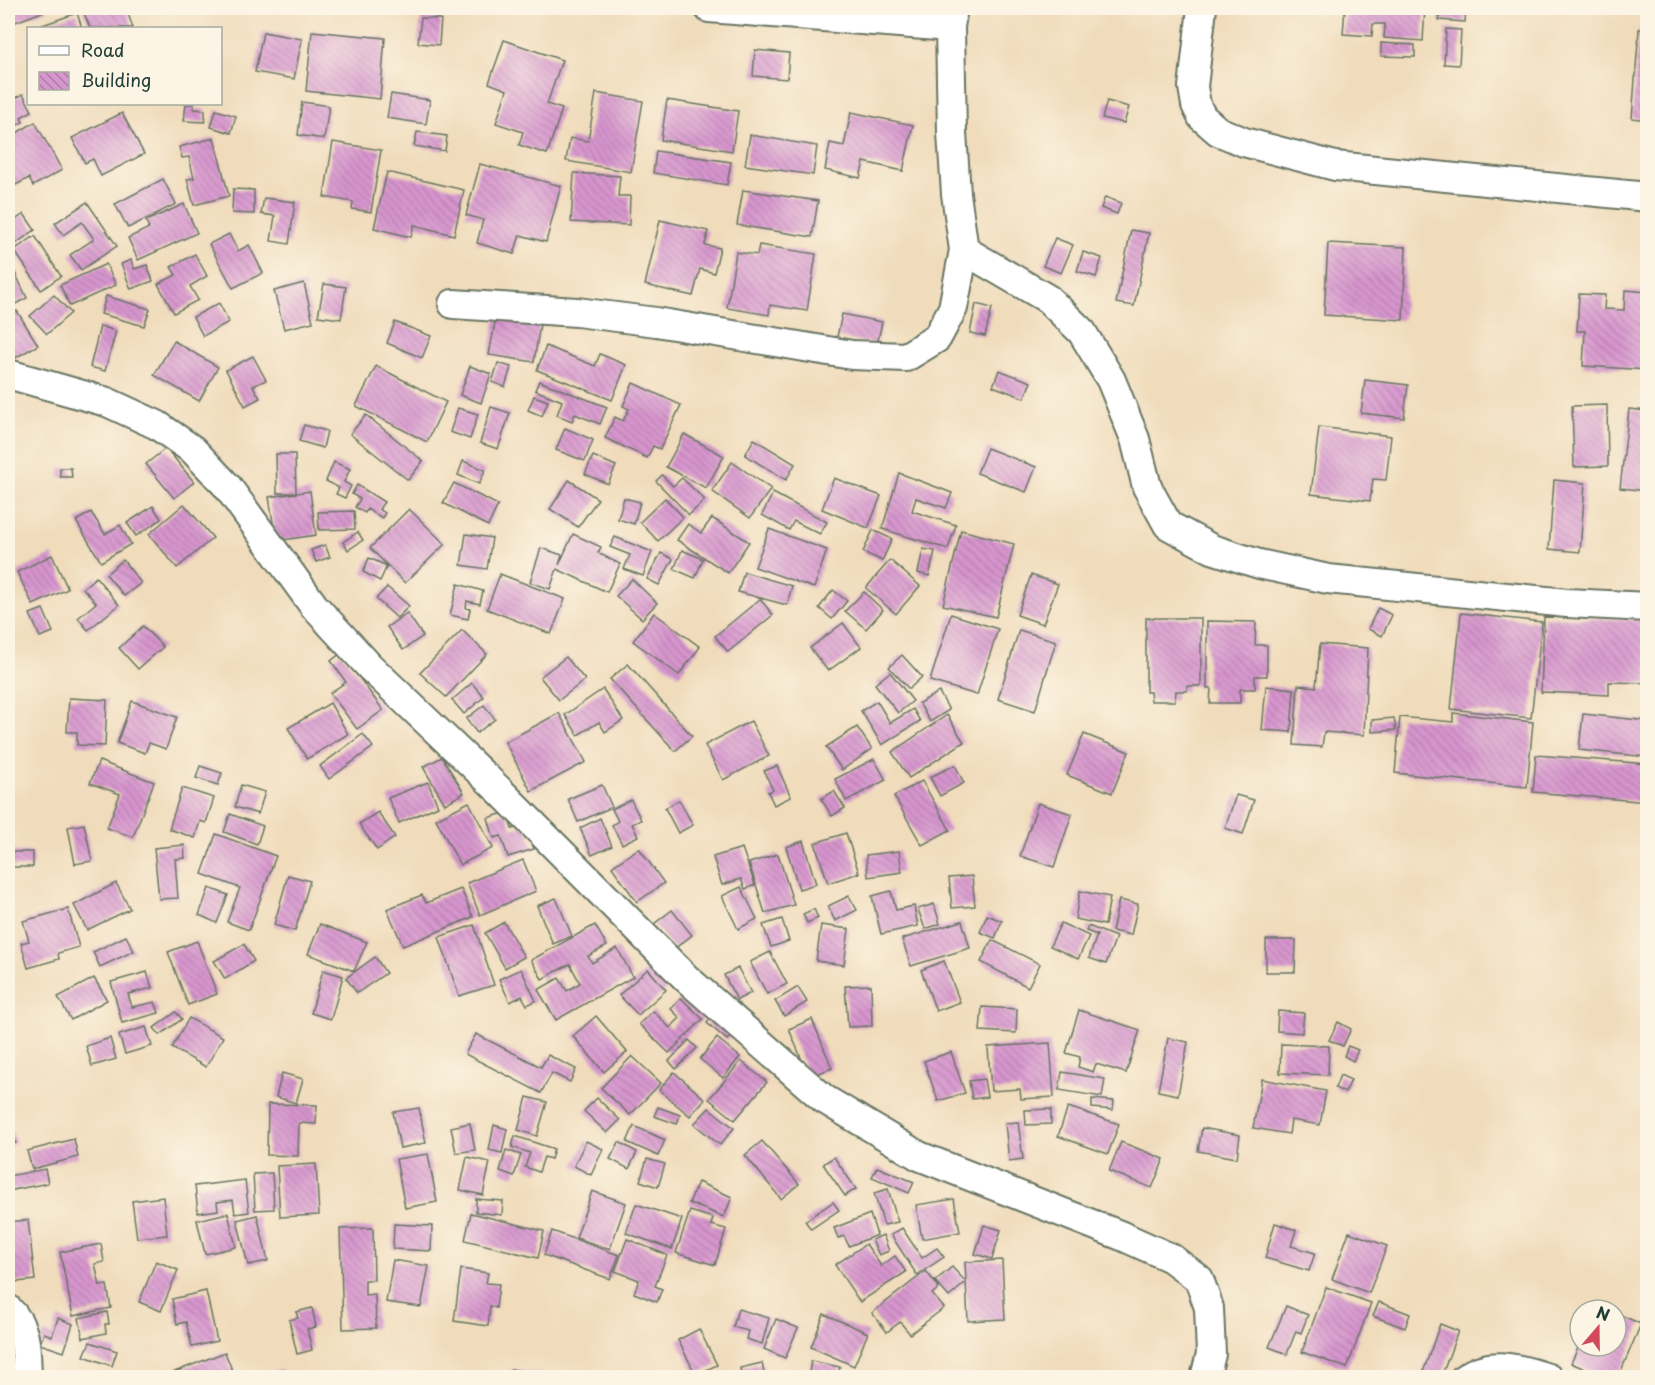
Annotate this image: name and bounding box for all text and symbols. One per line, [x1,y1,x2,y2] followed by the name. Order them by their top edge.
[27,27,222,105] legend
[81,36,125,63] text: Road
[81,66,151,93] text: Building
[1568,1298,1628,1358] north arrow
[1593,1300,1614,1326] text: N

